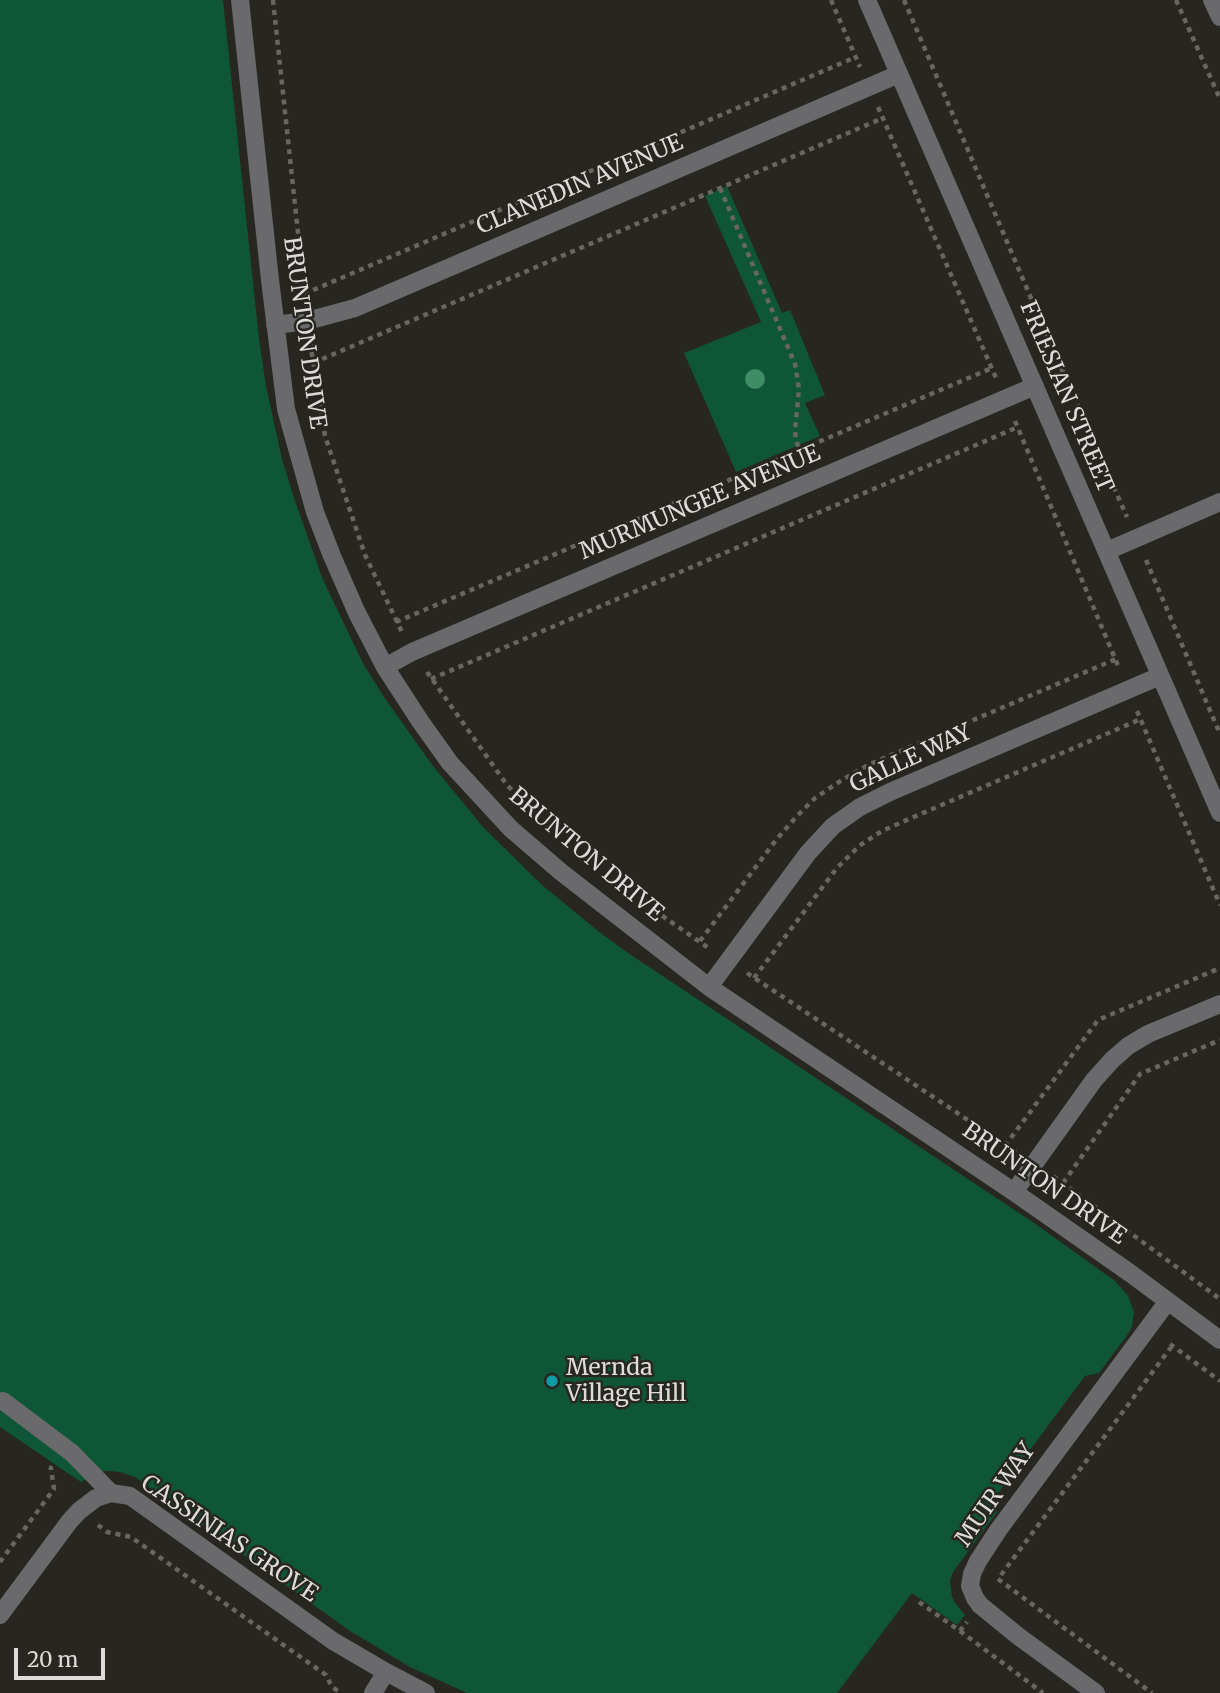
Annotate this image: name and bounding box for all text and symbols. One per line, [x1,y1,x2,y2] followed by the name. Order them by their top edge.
[473,129,687,241] street label: CLANEDIN AVENUE
[277,235,331,431] street label: BRUNTON DRIVE
[1013,297,1119,497] street label: FRIESIAN STREET
[575,440,825,566] street label: MURMUNGEE AVENUE
[846,719,976,799] street label: GALLE WAY
[503,782,669,928] street label: BRUNTON DRIVE
[957,1117,1131,1251] street label: BRUNTON DRIVE
[566,1354,686,1408] place label: Mernda Village Hill
[544,1373,560,1389] marker: Mernda Village Hill
[950,1438,1042,1552] street label: MUIR WAY
[135,1470,323,1608] street label: CASSINIAS GROVE
[18,1634,108,1678] scale bar
[27,1646,78,1673] text: 20 m

